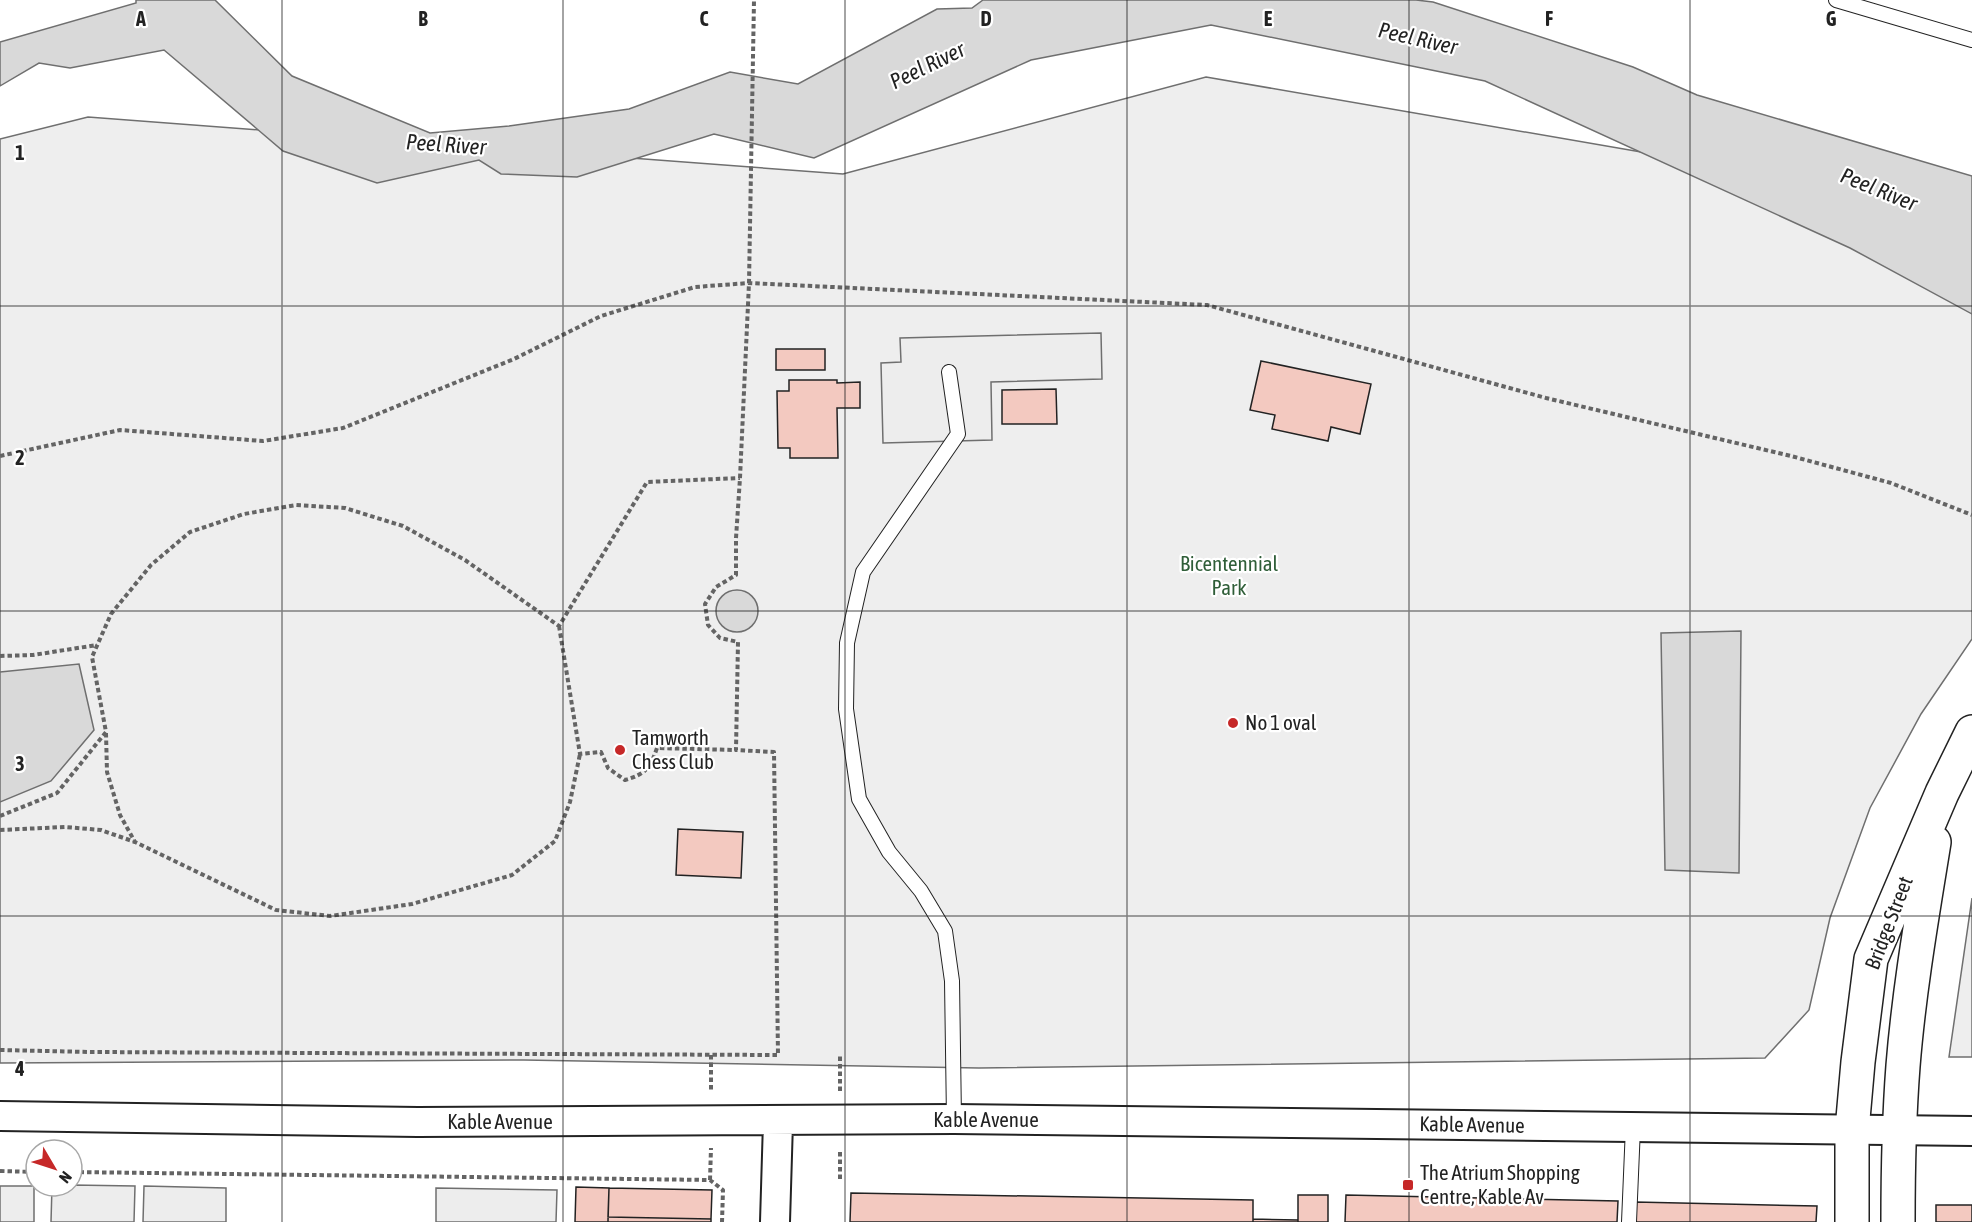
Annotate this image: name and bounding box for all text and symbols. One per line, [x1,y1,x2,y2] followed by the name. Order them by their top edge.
[135,7,146,30] text: A
[418,7,428,30] text: B
[700,7,709,30] text: C
[980,7,992,30] text: D
[1264,7,1273,30] text: E
[1545,7,1553,30] text: F
[1826,7,1837,30] text: G
[1376,16,1462,60] water label: Peel River
[885,35,970,94] water label: Peel River
[405,128,488,160] water label: Peel River
[15,141,25,164] text: 1
[1837,162,1923,217] water label: Peel River
[15,446,25,469] text: 2
[1180,551,1279,599] park label: Bicentennial Park
[1245,710,1317,734] place label: No 1 oval
[1226,716,1240,730] marker: No 1 oval
[632,725,714,773] place label: Tamworth Chess Club
[613,743,627,757] marker: Tamworth Chess Club
[15,752,25,775] text: 3
[1859,873,1917,973] street label: Bridge Street
[14,1057,25,1080] text: 4
[933,1107,1039,1131] street label: Kable Avenue
[447,1109,553,1133] street label: Kable Avenue
[1419,1111,1525,1137] street label: Kable Avenue
[24,1138,84,1198] north arrow
[1420,1160,1580,1208] place label: The Atrium Shopping Centre, Kable Av
[56,1168,76,1187] text: N
[1401,1178,1415,1192] marker: The Atrium Shopping Centre, Kable Av

